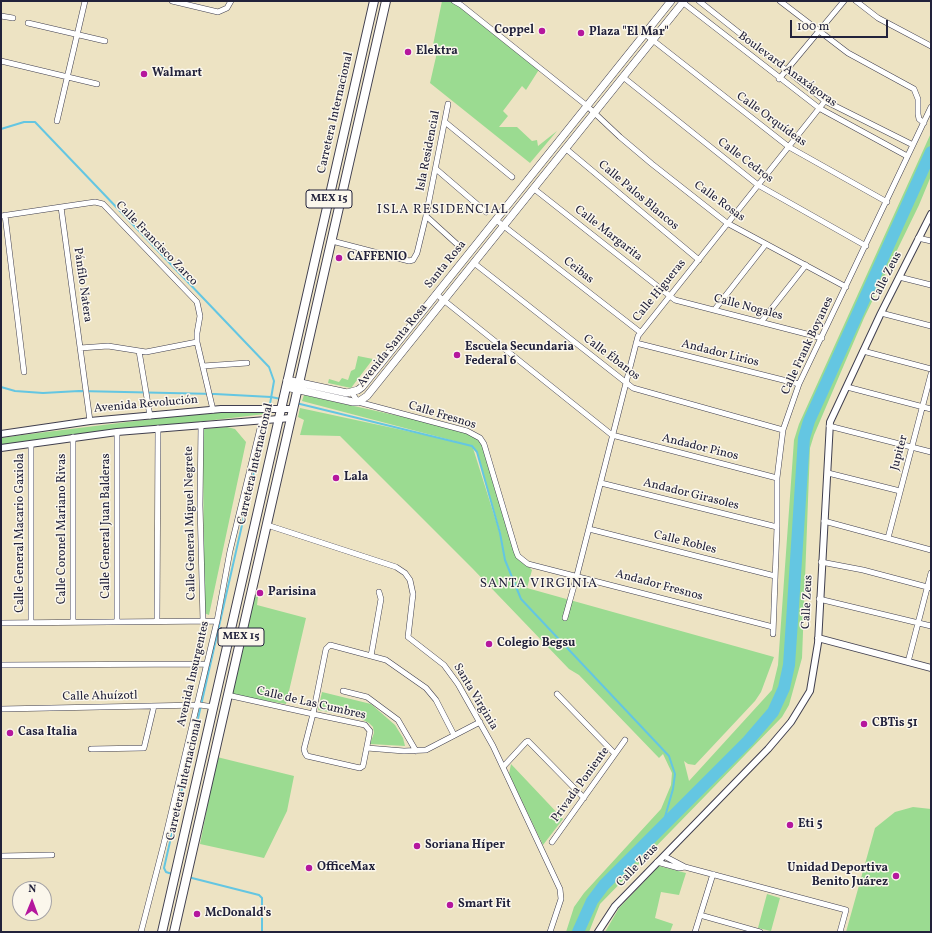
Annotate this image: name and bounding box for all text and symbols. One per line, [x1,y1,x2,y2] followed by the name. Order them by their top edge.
[792,12,890,38] scale bar
[797,19,829,35] text: 100 m
[494,24,534,38] place label: Coppel
[537,26,547,36] marker: Coppel
[589,26,669,40] place label: Plaza "El Mar"
[576,28,586,38] marker: Plaza "El Mar"
[735,29,839,111] street label: Boulevard Anaxágoras
[416,45,458,59] place label: Elektra
[403,47,413,57] marker: Elektra
[315,51,357,175] street label: Carretera Internacional
[152,67,202,81] place label: Walmart
[139,69,149,79] marker: Walmart
[733,90,809,150] street label: Calle Orquídeas
[414,109,444,193] street label: Isla Residencial
[714,135,776,187] street label: Calle Cedros
[595,158,681,234] street label: Calle Palos Blancos
[691,179,747,225] street label: Calle Rosas
[306,190,352,208] road number: MEX 15
[112,199,200,289] street label: Calle Francisco Zarco
[377,203,509,219] district label: ISLA RESIDENCIAL
[571,203,645,265] street label: Calle Margarita
[422,238,470,292] street label: Santa Rosa
[70,247,94,323] street label: Pánfilo Natera
[868,250,906,304] street label: Calle Zeus
[347,251,407,265] place label: CAFFENIO
[334,253,344,263] marker: CAFFENIO
[560,255,596,287] street label: Ceibas
[630,257,690,325] street label: Calle Higueras
[712,292,784,324] street label: Calle Nogales
[779,295,837,397] street label: Calle Frank Boyanes
[355,301,431,391] street label: Avenida Santa Rosa
[580,332,642,384] street label: Calle Ébanos
[680,337,760,371] street label: Andador Lirios
[465,341,574,369] place label: Escuela Secundaria Federal 6
[452,350,462,360] marker: Escuela Secundaria Federal 6
[93,393,199,417] street label: Avenida Revolución
[406,399,478,433] street label: Calle Fresnos
[235,402,277,526] street label: Carretera Internacional
[660,432,740,464] street label: Andador Pinos
[888,434,912,472] street label: Jupiter
[182,446,200,600] street label: Calle General Miguel Negrete
[14,453,28,613] street label: Calle General Macario Gaxiola
[100,453,114,599] street label: Calle General Juan Balderas
[56,454,70,604] street label: Calle Coronel Mariano Rivas
[344,471,368,485] place label: Lala
[331,473,341,483] marker: Lala
[642,476,740,514] street label: Andador Girasoles
[652,528,718,558] street label: Calle Robles
[614,567,704,605] street label: Andador Fresnos
[799,575,817,629] street label: Calle Zeus
[480,577,598,593] district label: SANTA VIRGINIA
[268,586,316,600] place label: Parisina
[255,588,265,598] marker: Parisina
[175,620,213,728] street label: Avenida Insurgentes
[218,628,264,646] road number: MEX 15
[497,637,575,651] place label: Colegio Begsu
[484,639,494,649] marker: Colegio Begsu
[449,661,501,733] street label: Santa Virginia
[255,684,367,724] street label: Calle de Las Cumbres
[62,689,138,705] street label: Calle Ahuízotl
[872,717,918,731] place label: CBTis 51
[164,718,206,842] street label: Carretera Internacional
[859,719,869,729] marker: CBTis 51
[18,726,77,740] place label: Casa Italia
[5,728,15,738] marker: Casa Italia
[549,745,613,825] street label: Privada Poniente
[798,818,822,832] place label: Eti 5
[785,820,795,830] marker: Eti 5
[425,839,505,853] place label: Soriana Híper
[412,841,422,851] marker: Soriana Híper
[614,841,662,891] street label: Calle Zeus
[317,861,375,875] place label: OfficeMax
[787,862,888,890] place label: Unidad Deportiva Benito Juárez
[304,863,314,873] marker: OfficeMax
[891,871,901,881] marker: Unidad Deportiva Benito Juárez
[12,881,52,921] north arrow
[28,882,36,897] text: N
[458,898,511,912] place label: Smart Fit
[445,900,455,910] marker: Smart Fit
[205,907,271,921] place label: McDonald's
[192,909,202,919] marker: McDonald's

